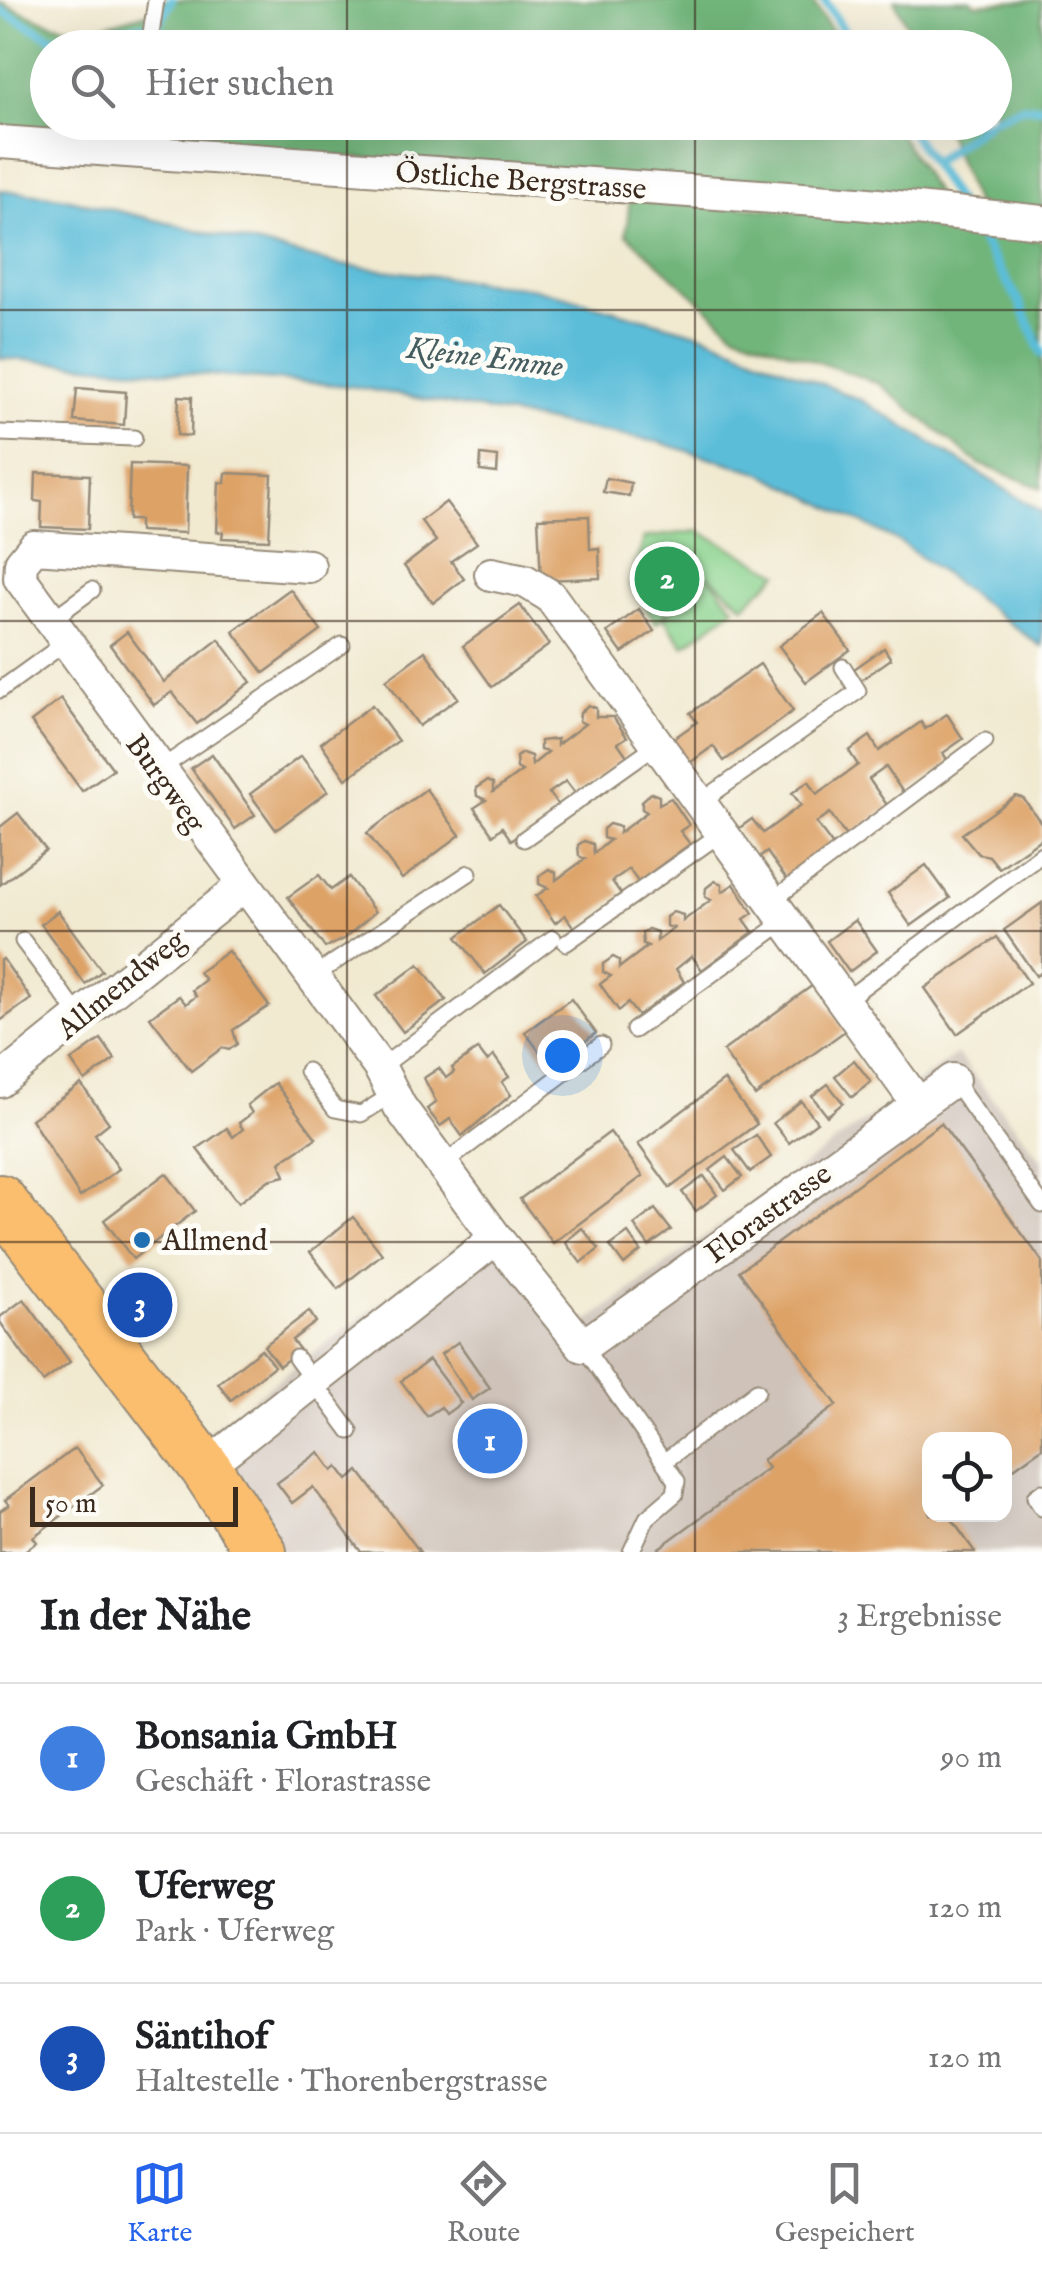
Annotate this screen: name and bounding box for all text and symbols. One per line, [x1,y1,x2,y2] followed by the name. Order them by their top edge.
[30,30,1012,140] search box
[65,58,120,113] icon: search
[145,61,335,109] text: Hier suchen
[394,154,648,210] street label: Östliche Bergstrasse
[403,328,565,388] water label: Kleine Emme
[634,542,700,616] pin: 2
[116,727,213,842] street label: Burgweg
[49,922,195,1050] street label: Allmendweg
[537,1030,588,1081] your location
[699,1156,840,1273] street label: Florastrasse
[161,1223,269,1261] place label: Allmend
[131,1229,153,1251] marker: Allmend
[108,1268,172,1342] pin: 3
[458,1404,522,1478] pin: 1
[922,1432,1012,1522] map controls
[922,1432,1012,1522] button: locate
[30,1482,238,1526] scale bar
[45,1487,97,1522] text: 50 m
[40,1591,251,1644] text: In der Nähe
[837,1597,1002,1638] text: 3 Ergebnisse
[135,1714,397,1762] text: Bonsania GmbH
[67,1738,78,1779] text: 1
[941,1738,1002,1779] text: 90 m
[135,1762,431,1803] text: Geschäft · Florastrasse
[135,1864,274,1912] text: Uferweg
[65,1888,80,1929] text: 2
[928,1888,1002,1929] text: 120 m
[135,1912,334,1953] text: Park · Uferweg
[135,2014,268,2062] text: Säntihof
[67,2038,78,2079] text: 3
[928,2038,1002,2079] text: 120 m
[135,2062,548,2103] text: Haltestelle · Thorenbergstrasse
[127,2156,192,2251] tab: Karte
[447,2156,520,2251] tab: Route
[775,2156,915,2251] tab: Gespeichert

